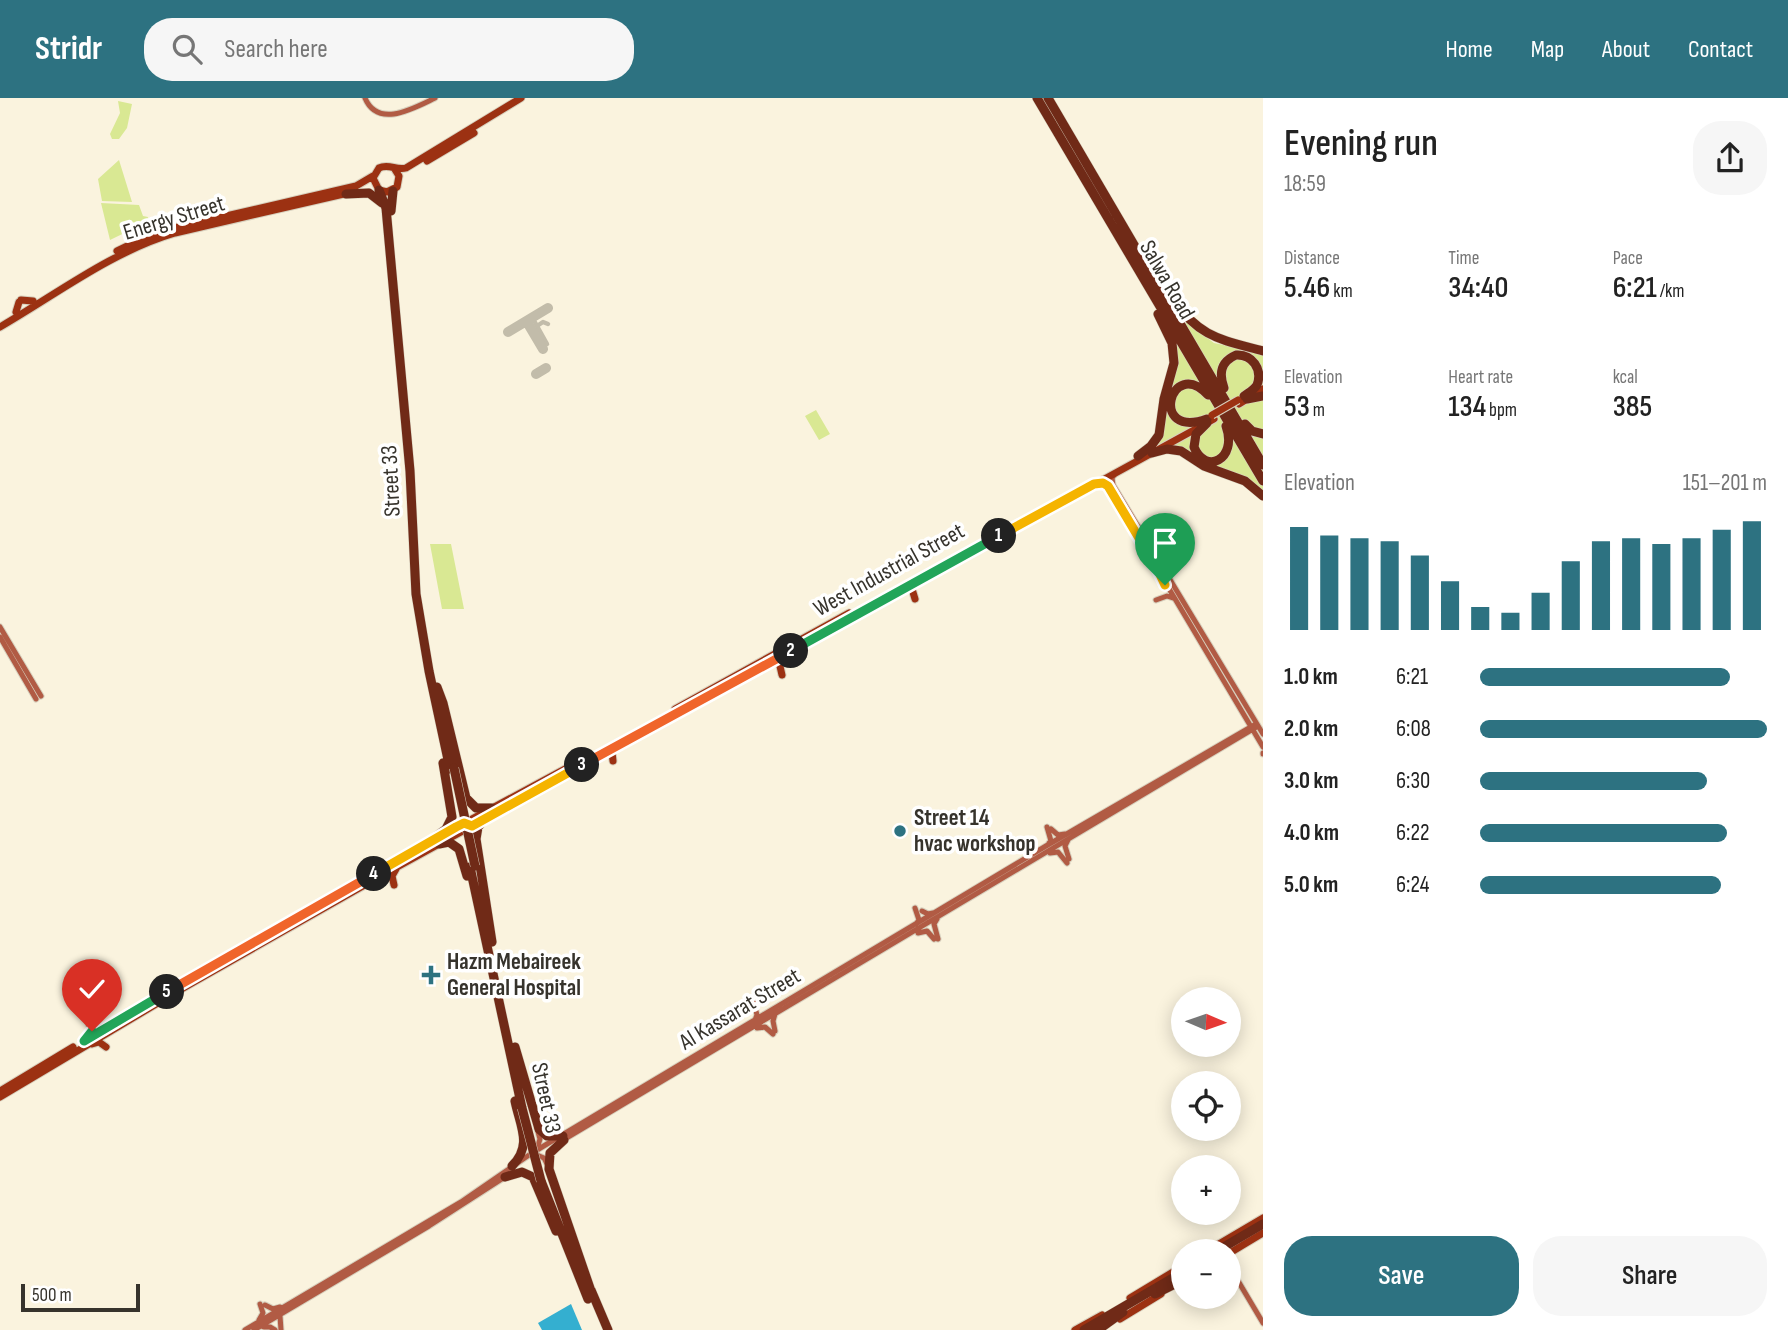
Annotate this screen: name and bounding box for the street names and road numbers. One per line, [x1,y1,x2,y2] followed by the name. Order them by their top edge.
[120,189,228,247] street label: Energy Street
[1133,236,1201,324] street label: Salwa Road
[375,445,407,517] street label: Street 33
[809,517,969,623] street label: West Industrial Street
[673,962,806,1057] street label: Al Kassarat Street
[525,1060,567,1136] street label: Street 33

